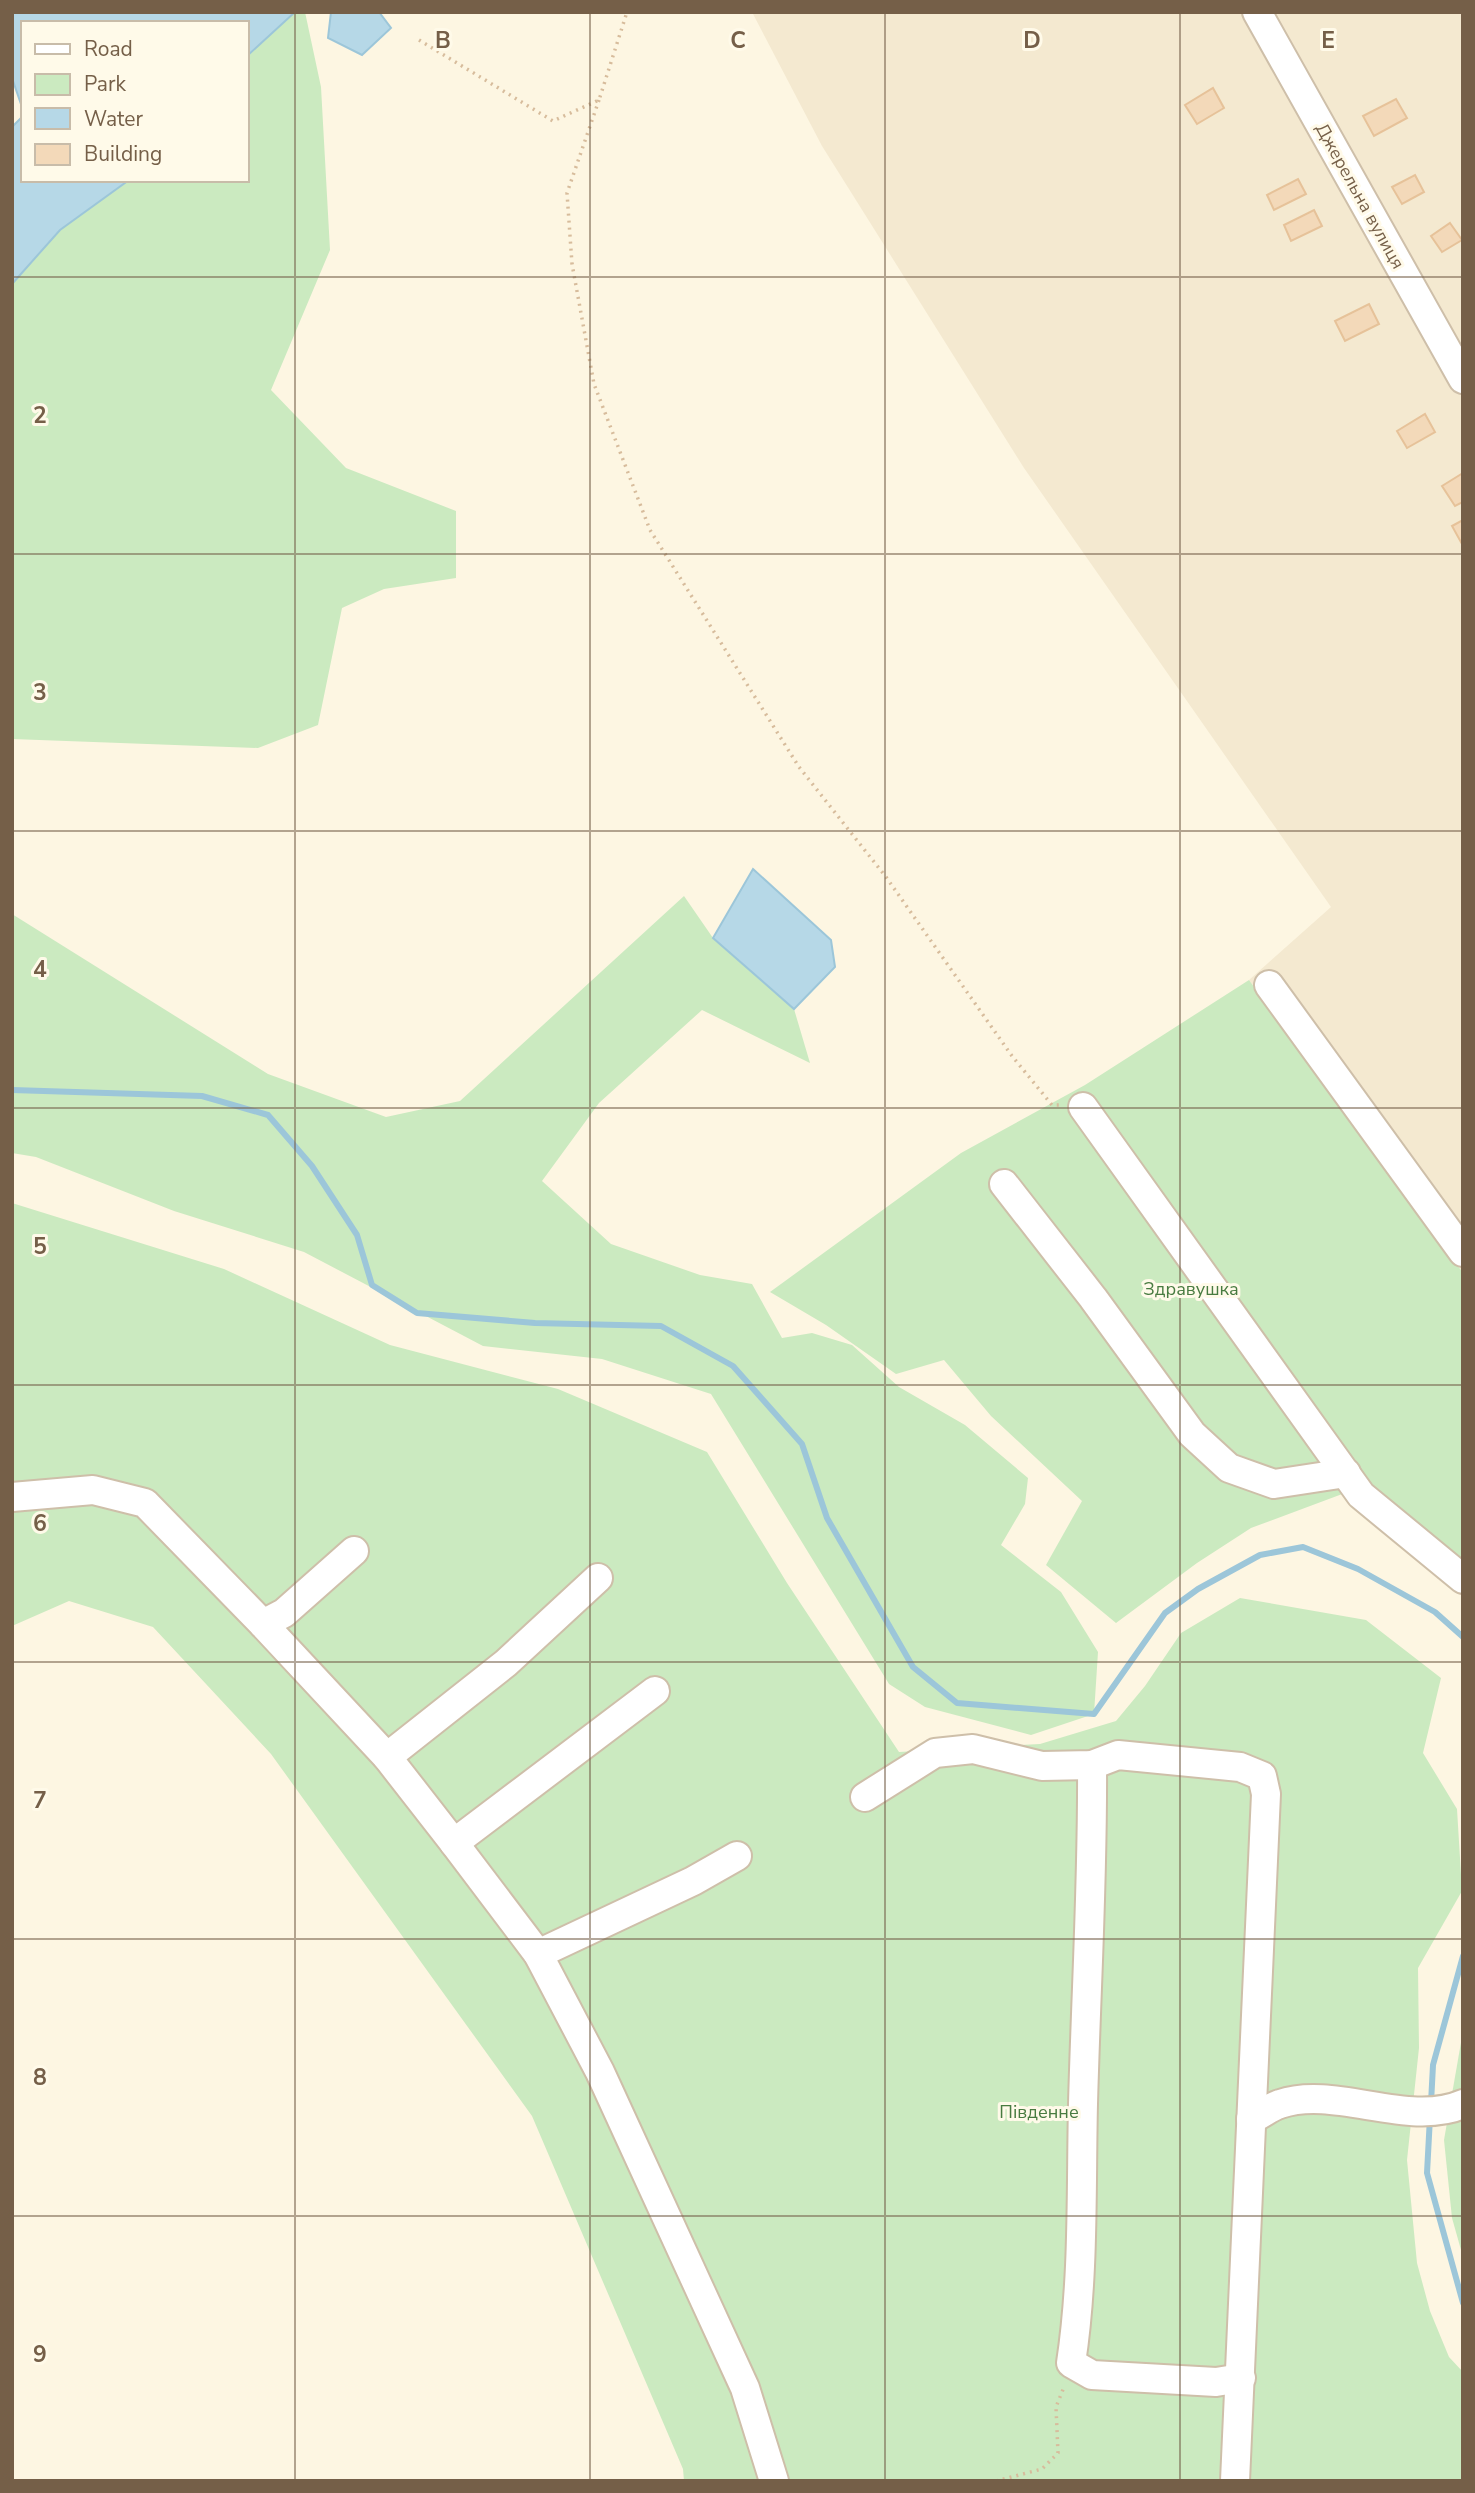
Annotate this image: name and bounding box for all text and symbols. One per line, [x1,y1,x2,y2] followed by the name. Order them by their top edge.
[21,21,248,182] legend
[435,25,451,56] text: B
[730,25,746,56] text: C
[1023,25,1041,56] text: D
[1321,25,1335,56] text: E
[84,35,133,63] text: Road
[84,70,126,98] text: Park
[84,105,143,133] text: Water
[1310,119,1410,273] street label: Джерельна вулиця
[84,140,162,168] text: Building
[33,400,47,431] text: 2
[33,677,47,708] text: 3
[33,954,47,985] text: 4
[33,1231,47,1262] text: 5
[1143,1277,1239,1301] park label: Здравушка
[33,1508,47,1539] text: 6
[33,1785,47,1816] text: 7
[33,2062,47,2093] text: 8
[999,2100,1079,2124] park label: Південне
[33,2339,47,2370] text: 9

